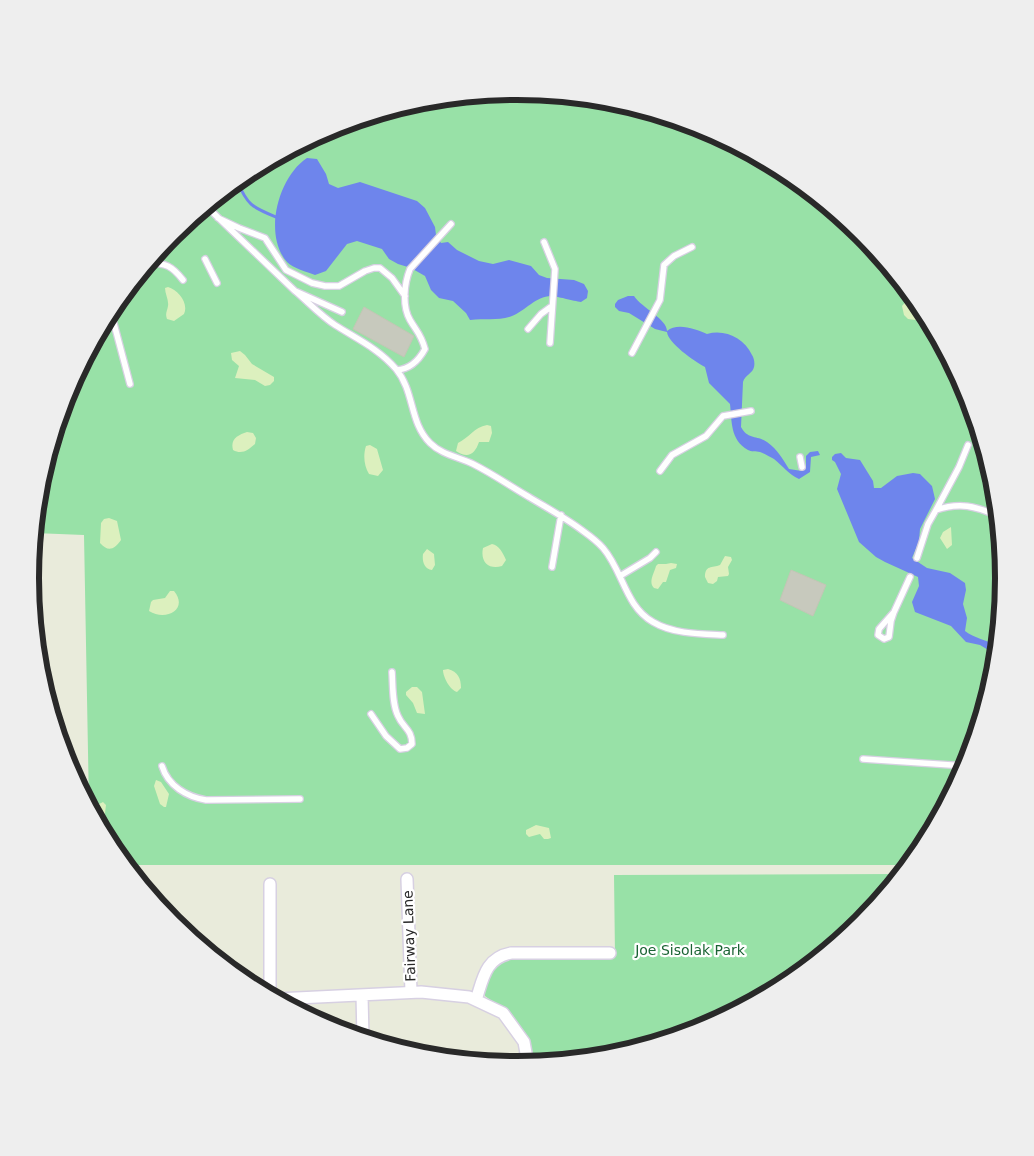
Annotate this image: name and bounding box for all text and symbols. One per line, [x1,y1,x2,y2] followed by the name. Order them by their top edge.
[399,890,419,982] street label: Fairway Lane
[634,942,746,958] park label: Joe Sisolak Park

